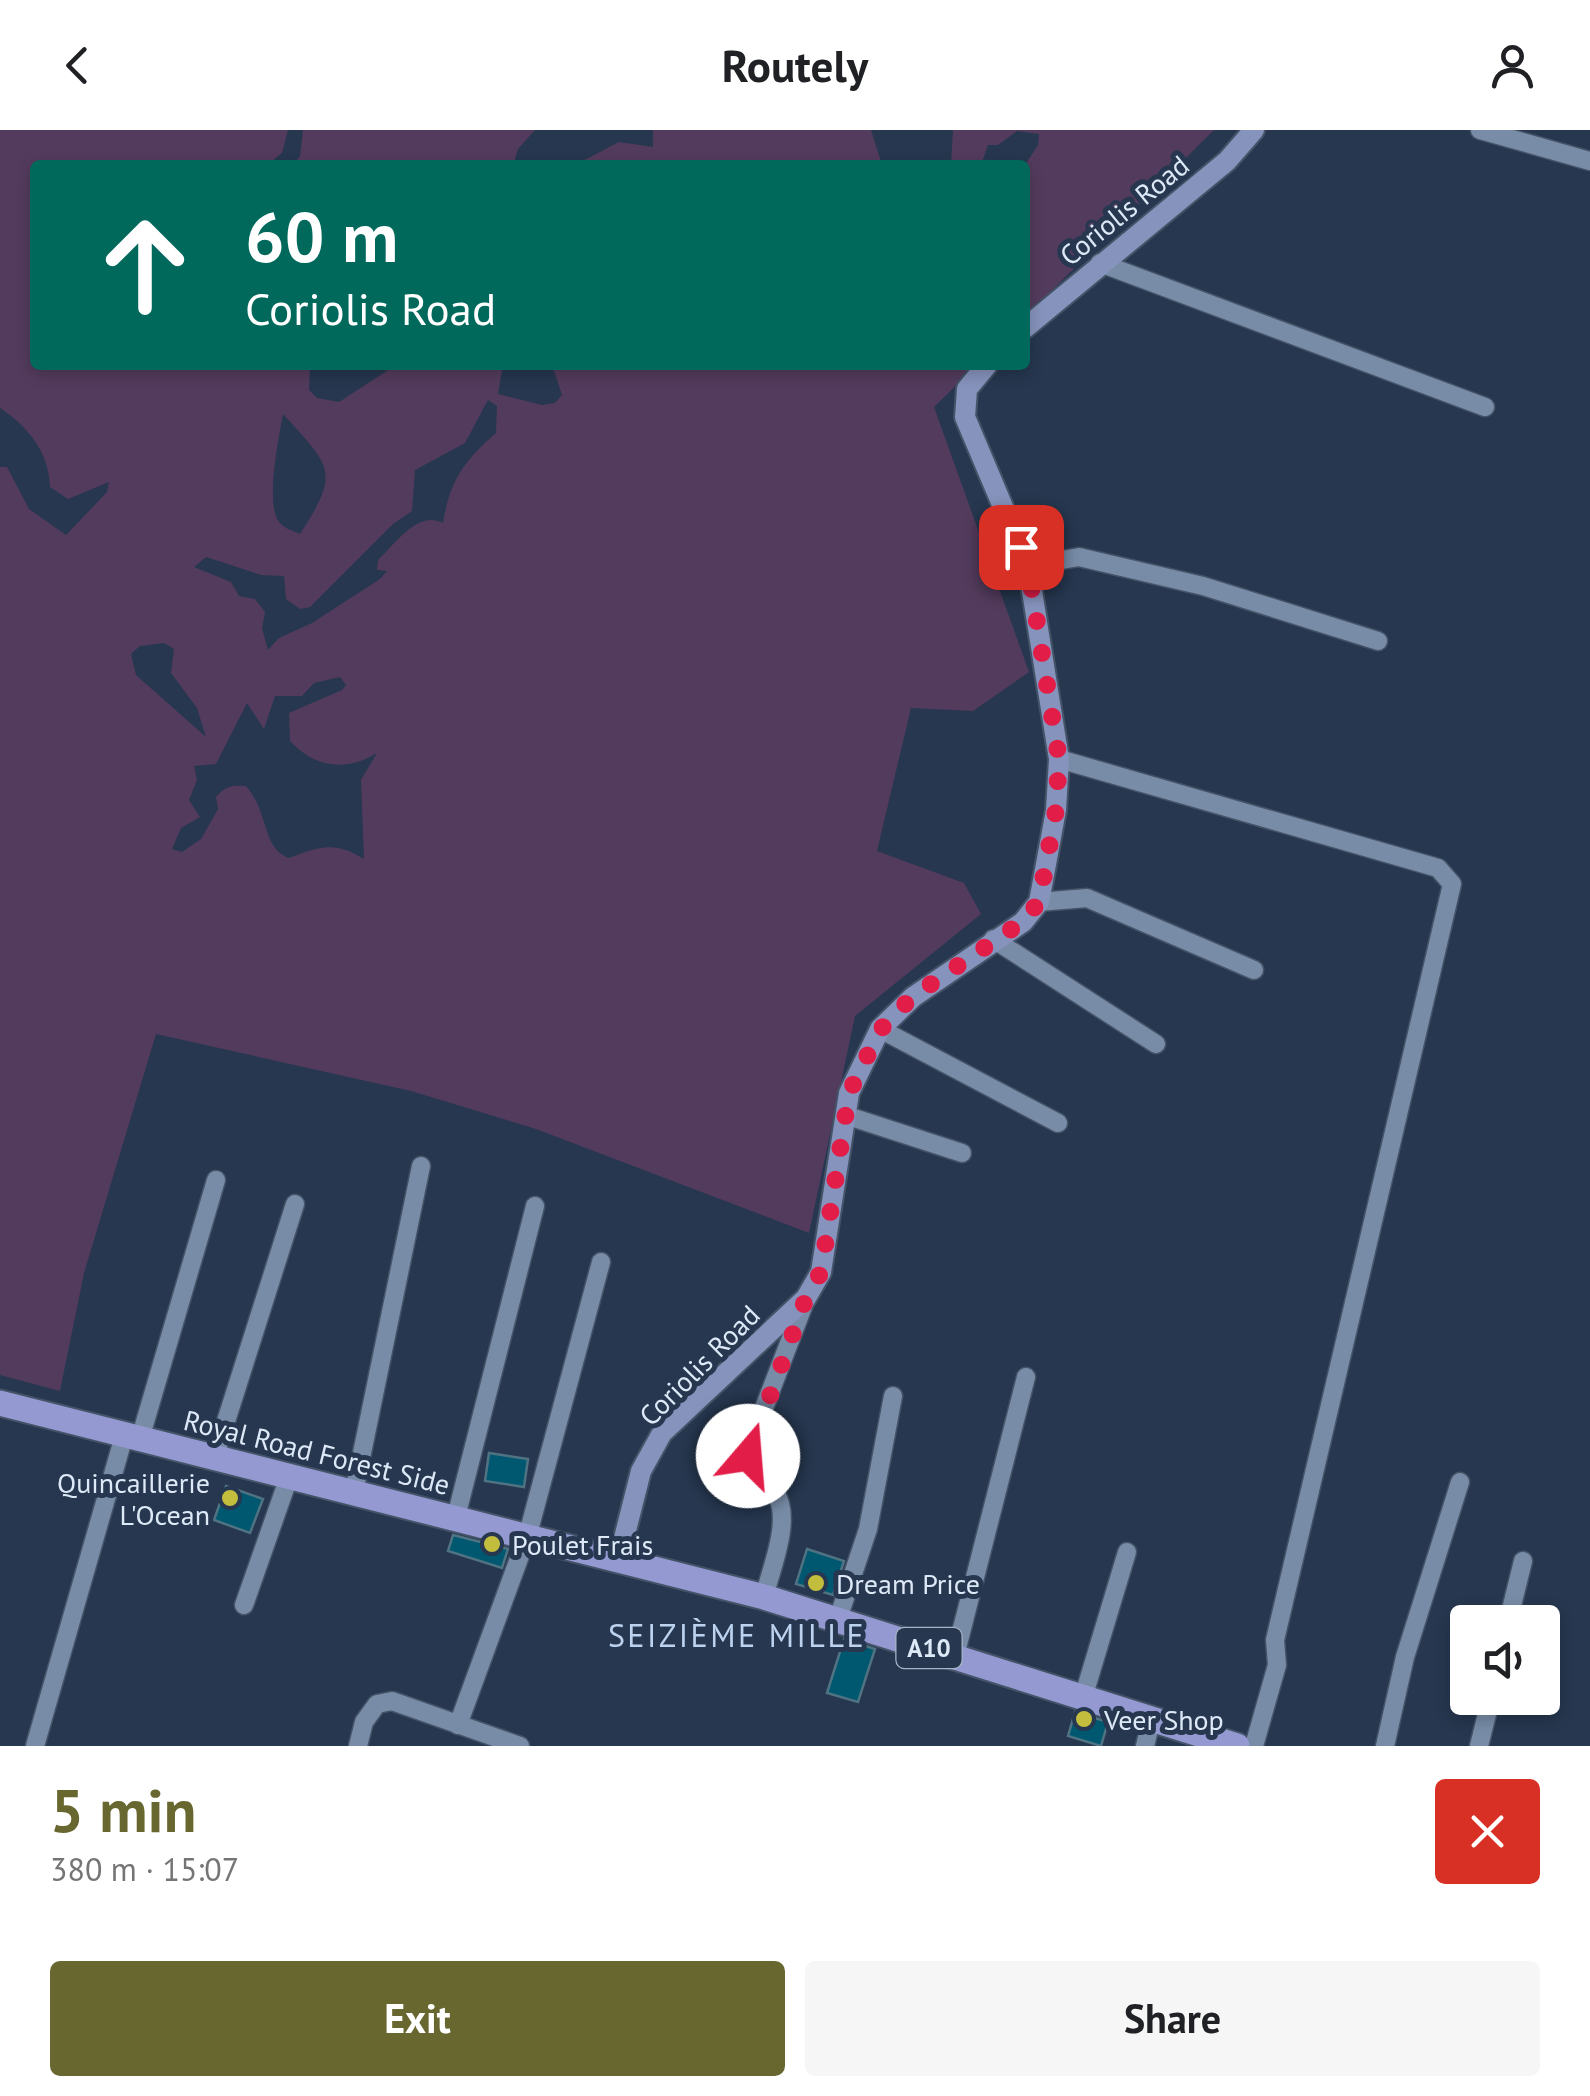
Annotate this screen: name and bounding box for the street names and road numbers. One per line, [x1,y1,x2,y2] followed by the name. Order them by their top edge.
[1052,146,1196,274] street label: Coriolis Road
[631,1297,767,1433] street label: Coriolis Road
[180,1401,454,1503] street label: Royal Road Forest Side
[896,1628,962,1668] road number: A10

